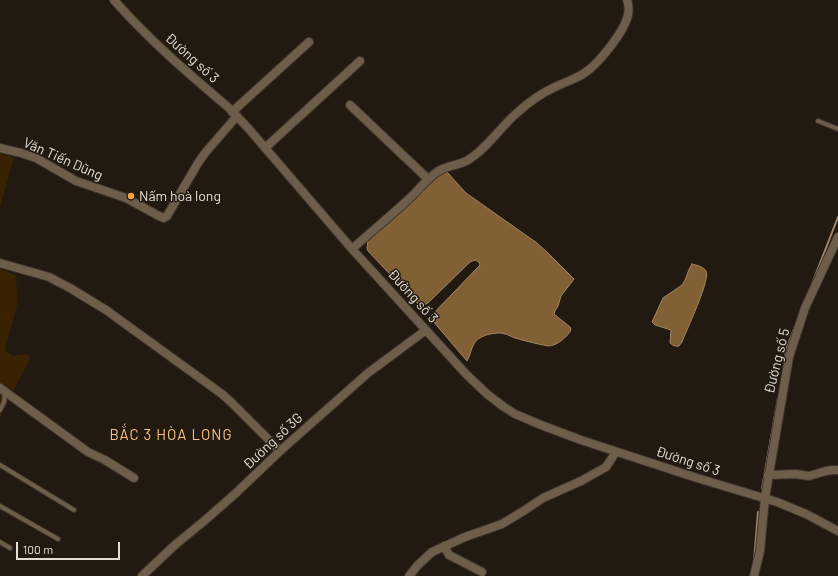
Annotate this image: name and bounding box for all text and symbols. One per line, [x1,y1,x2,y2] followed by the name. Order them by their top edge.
[162,30,222,86] street label: Đường số 3
[21,134,105,184] street label: Văn Tiến Dũng
[139,188,221,204] place label: Nấm hoà long
[126,191,136,201] marker: Nấm hoà long
[385,266,441,326] street label: Đường số 3
[761,327,793,395] street label: Đường số 5
[240,409,306,473] street label: Đường số 3G
[109,426,233,444] district label: BẮC 3 HÒA LONG
[654,443,722,479] street label: Đường số 3
[18,534,122,560] scale bar
[23,542,53,556] text: 100 m

